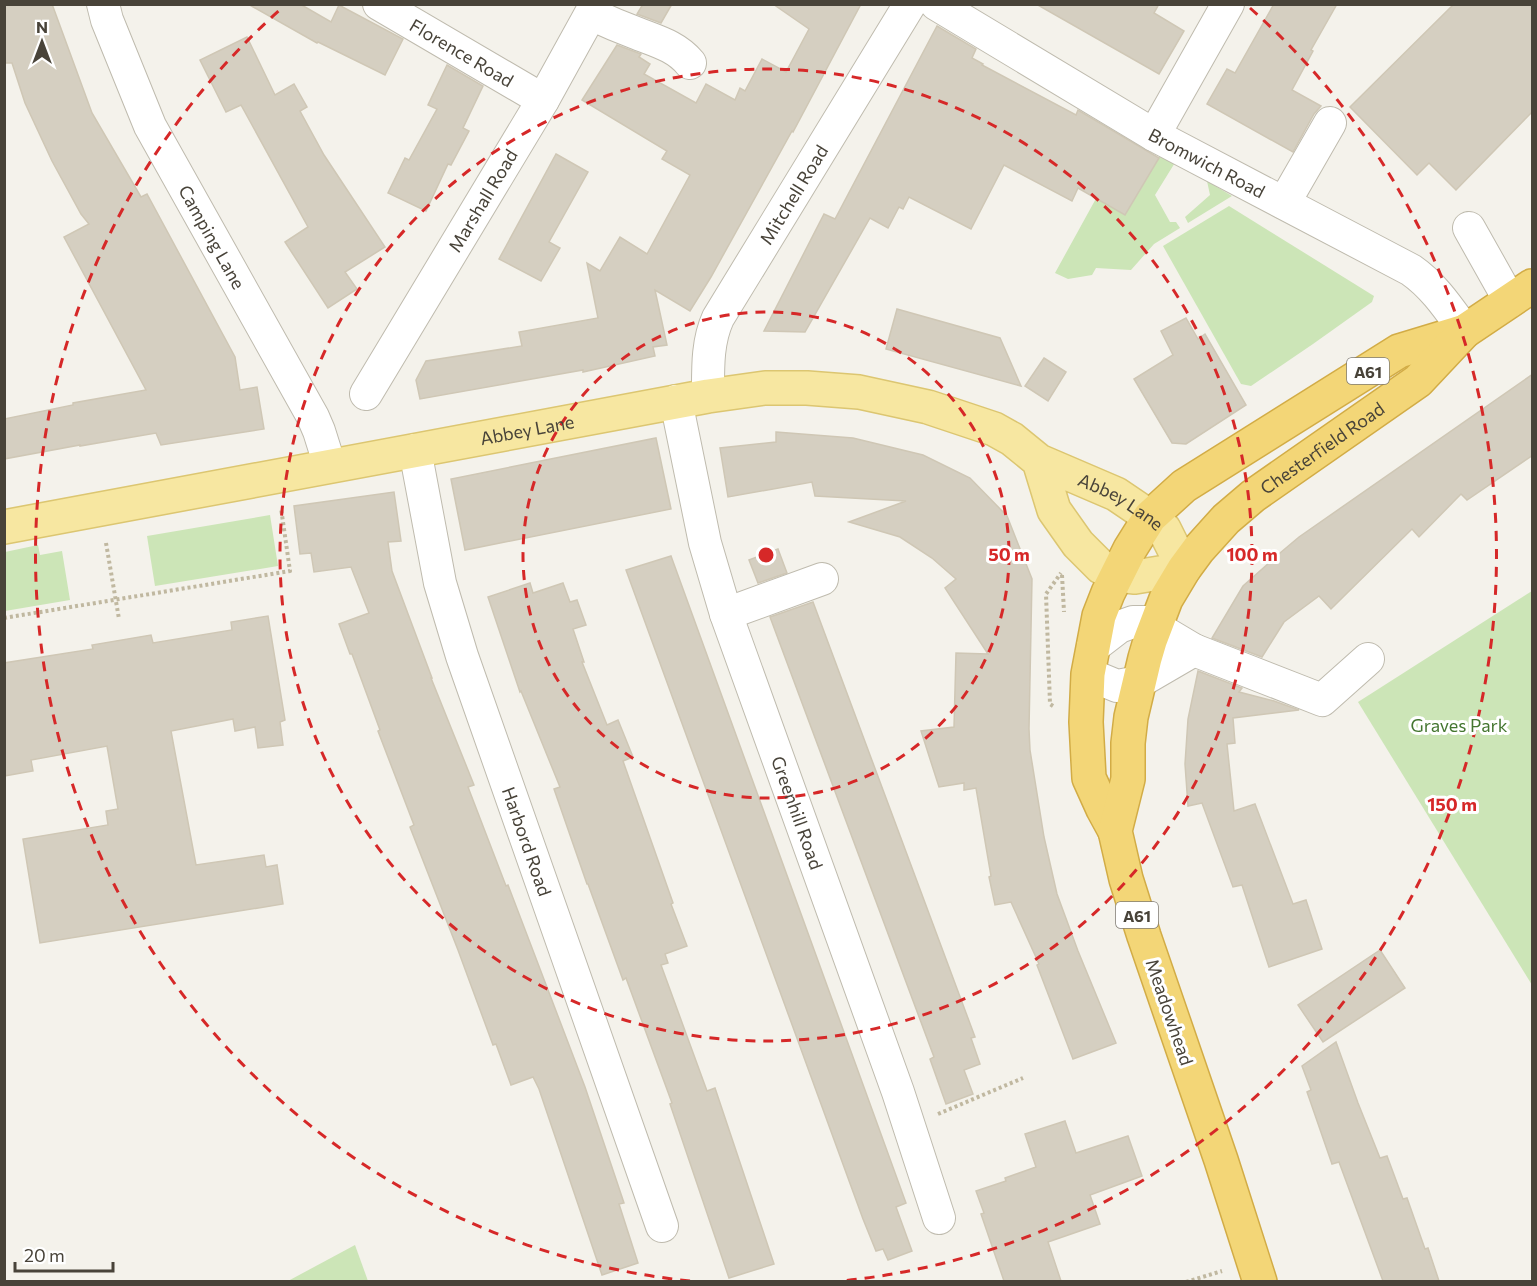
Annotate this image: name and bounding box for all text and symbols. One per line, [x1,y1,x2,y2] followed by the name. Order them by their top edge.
[12,12,72,72] north arrow
[406,14,518,91] street label: Florence Road
[36,17,48,36] text: N
[1145,123,1269,202] street label: Bromwich Road
[755,141,832,248] street label: Mitchell Road
[443,145,522,256] street label: Marshall Road
[174,181,250,293] street label: Camping Lane
[1347,358,1389,384] road number: A61
[1256,397,1388,499] street label: Chesterfield Road
[478,410,576,449] street label: Abbey Lane
[1075,468,1168,535] street label: Abbey Lane
[988,543,1030,565] text: 50 m
[1226,543,1278,565] text: 100 m
[756,545,776,565] centre of rings
[1410,714,1508,736] park label: Graves Park
[767,753,828,872] street label: Greenhill Road
[498,784,556,899] street label: Harbord Road
[1427,793,1477,815] text: 150 m
[1116,902,1158,928] road number: A61
[1142,956,1198,1068] street label: Meadowhead
[15,1235,112,1273] scale bar
[24,1244,65,1266] text: 20 m

